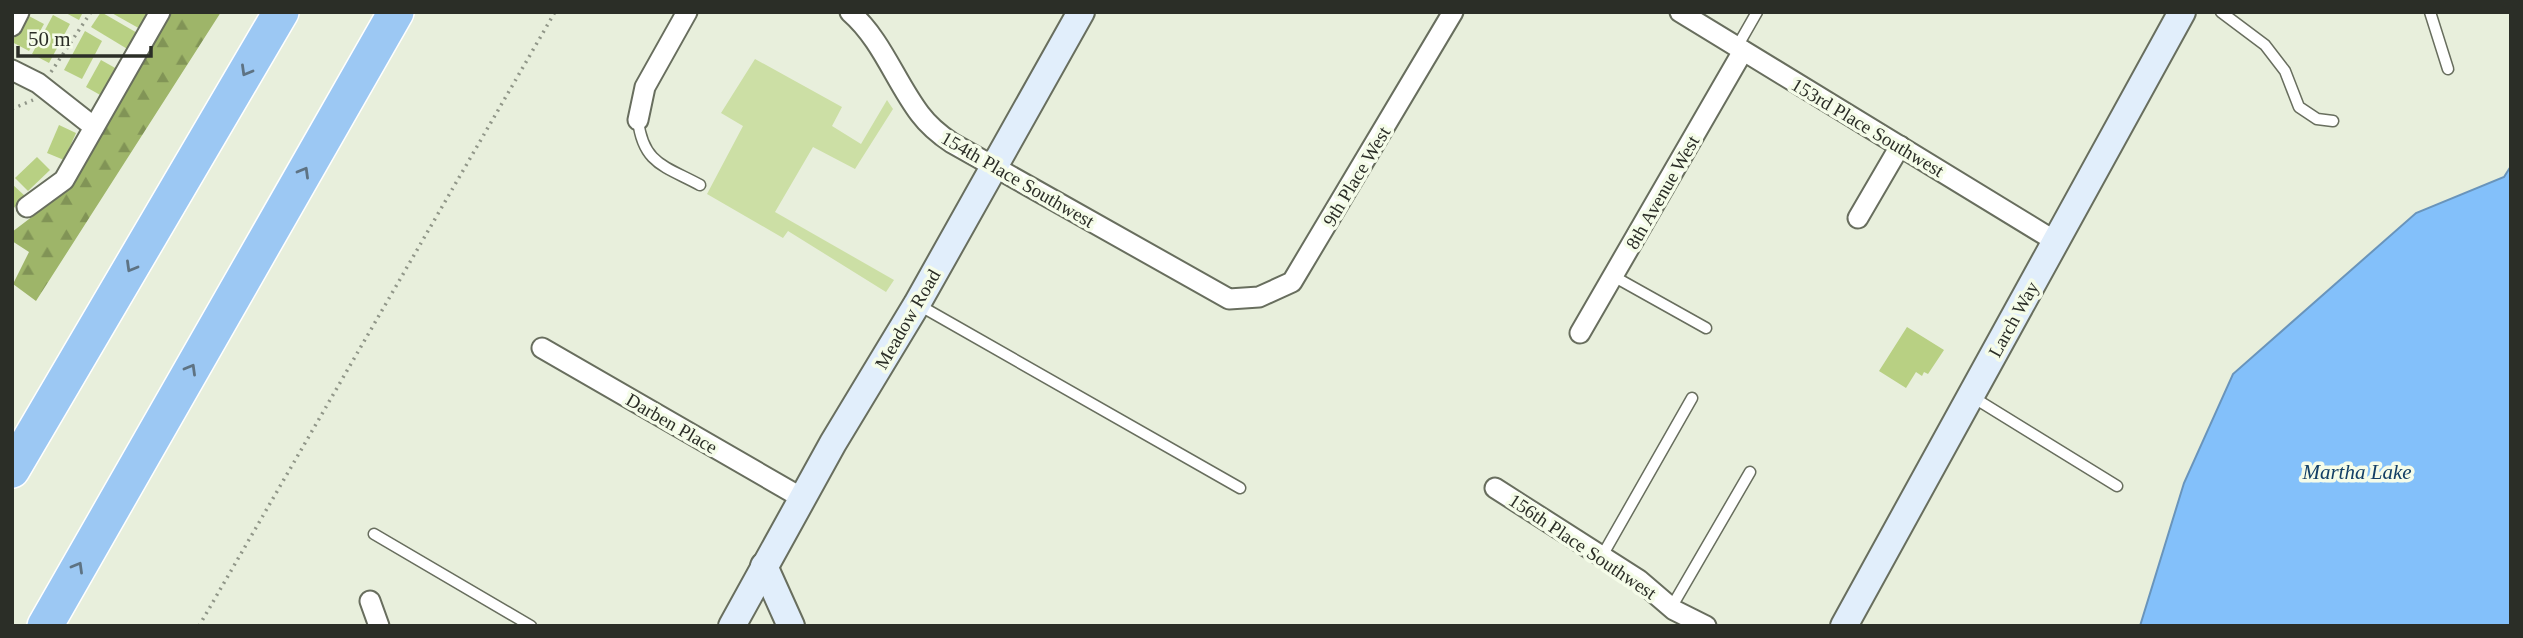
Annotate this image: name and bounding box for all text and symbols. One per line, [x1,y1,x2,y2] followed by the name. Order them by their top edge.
[18,14,150,58] scale bar
[28,27,71,51] text: 50 m
[241,64,254,77] one-way arrow
[1788,74,1948,182] street label: 153rd Place Southwest
[1319,122,1395,230] street label: 9th Place West
[938,127,1099,232] street label: 154th Place Southwest
[1621,131,1704,253] street label: 8th Avenue West
[296,166,309,179] one-way arrow
[126,260,139,273] one-way arrow
[871,265,945,373] street label: Meadow Road
[1984,277,2043,361] street label: Larch Way
[183,364,196,376] one-way arrow
[622,389,721,458] street label: Darben Place
[2301,460,2412,484] water label: Martha Lake
[1505,489,1661,604] street label: 156th Place Southwest
[70,561,83,574] one-way arrow

